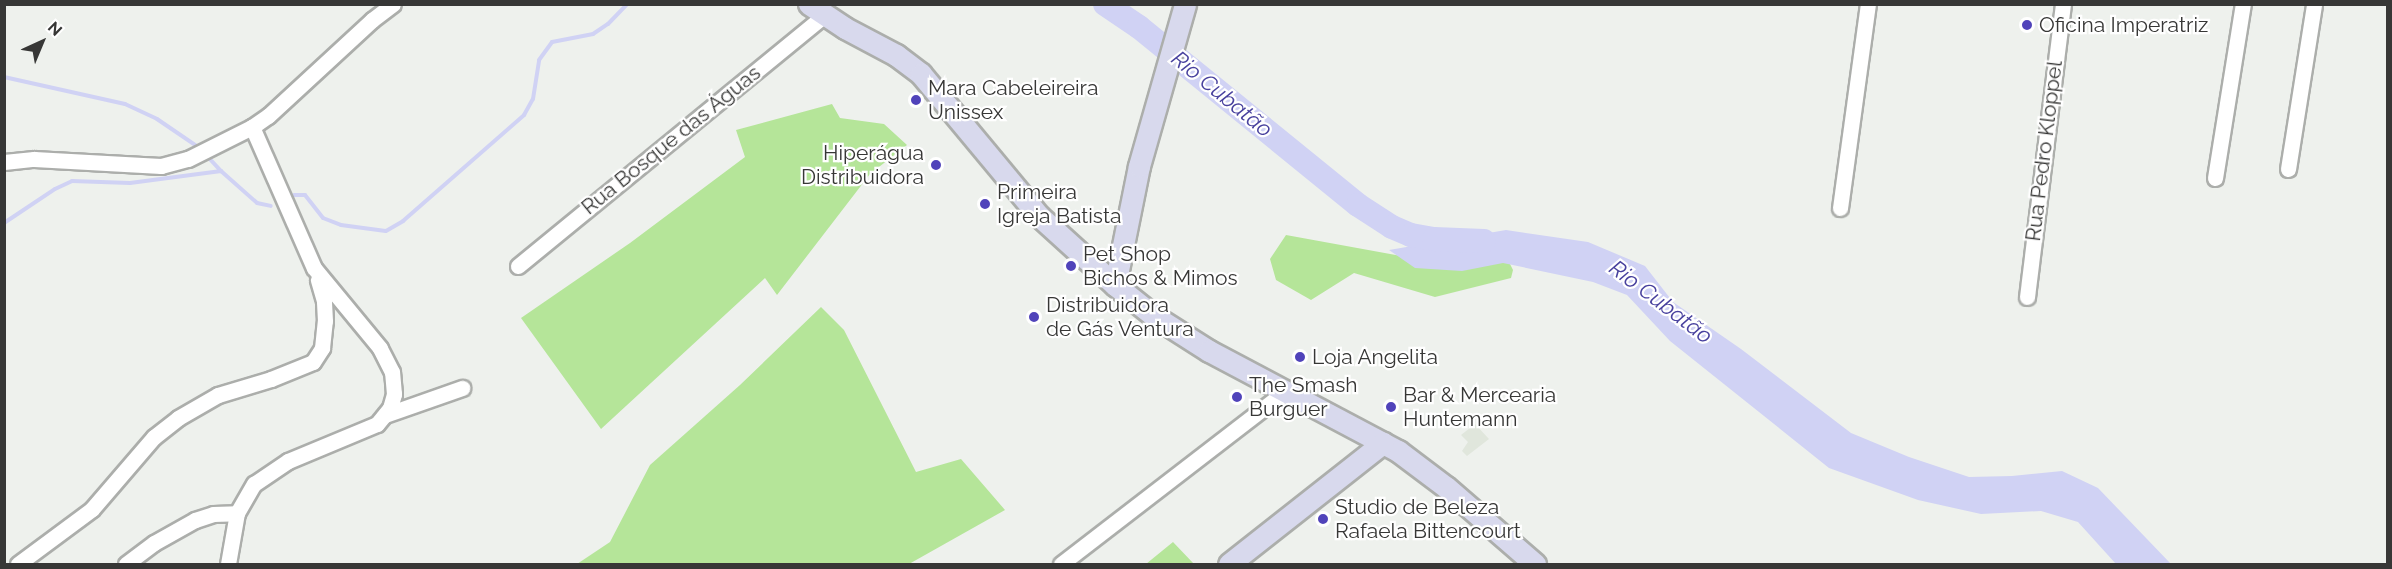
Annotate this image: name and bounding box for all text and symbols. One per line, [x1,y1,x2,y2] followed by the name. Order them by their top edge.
[12,12,72,72] north arrow
[2039,12,2208,38] place label: Oficina Imperatriz
[44,18,66,40] text: N
[2020,18,2034,32] marker: Oficina Imperatriz
[1166,45,1278,143] water label: Rio Cubatão
[2020,59,2068,243] street label: Rua Pedro Kloppel
[576,60,766,220] street label: Rua Bosque das Águas
[928,75,1098,125] place label: Mara Cabeleireira Unissex
[909,93,923,107] marker: Mara Cabeleireira Unissex
[801,140,924,190] place label: Hiperágua Distribuidora
[929,158,943,172] marker: Hiperágua Distribuidora
[997,179,1121,229] place label: Primeira Igreja Batista
[978,197,992,211] marker: Primeira Igreja Batista
[1083,241,1238,291] place label: Pet Shop Bichos & Mimos
[1604,255,1718,349] water label: Rio Cubatão
[1064,259,1078,273] marker: Pet Shop Bichos & Mimos
[1046,292,1194,342] place label: Distribuidora de Gás Ventura
[1027,310,1041,324] marker: Distribuidora de Gás Ventura
[1312,344,1439,370] place label: Loja Angelita
[1293,350,1307,364] marker: Loja Angelita
[1249,372,1358,422] place label: The Smash Burguer
[1403,382,1557,432] place label: Bar & Mercearia Huntemann
[1230,390,1244,404] marker: The Smash Burguer
[1384,400,1398,414] marker: Bar & Mercearia Huntemann
[1335,494,1521,544] place label: Studio de Beleza Rafaela Bittencourt
[1316,512,1330,526] marker: Studio de Beleza Rafaela Bittencourt

